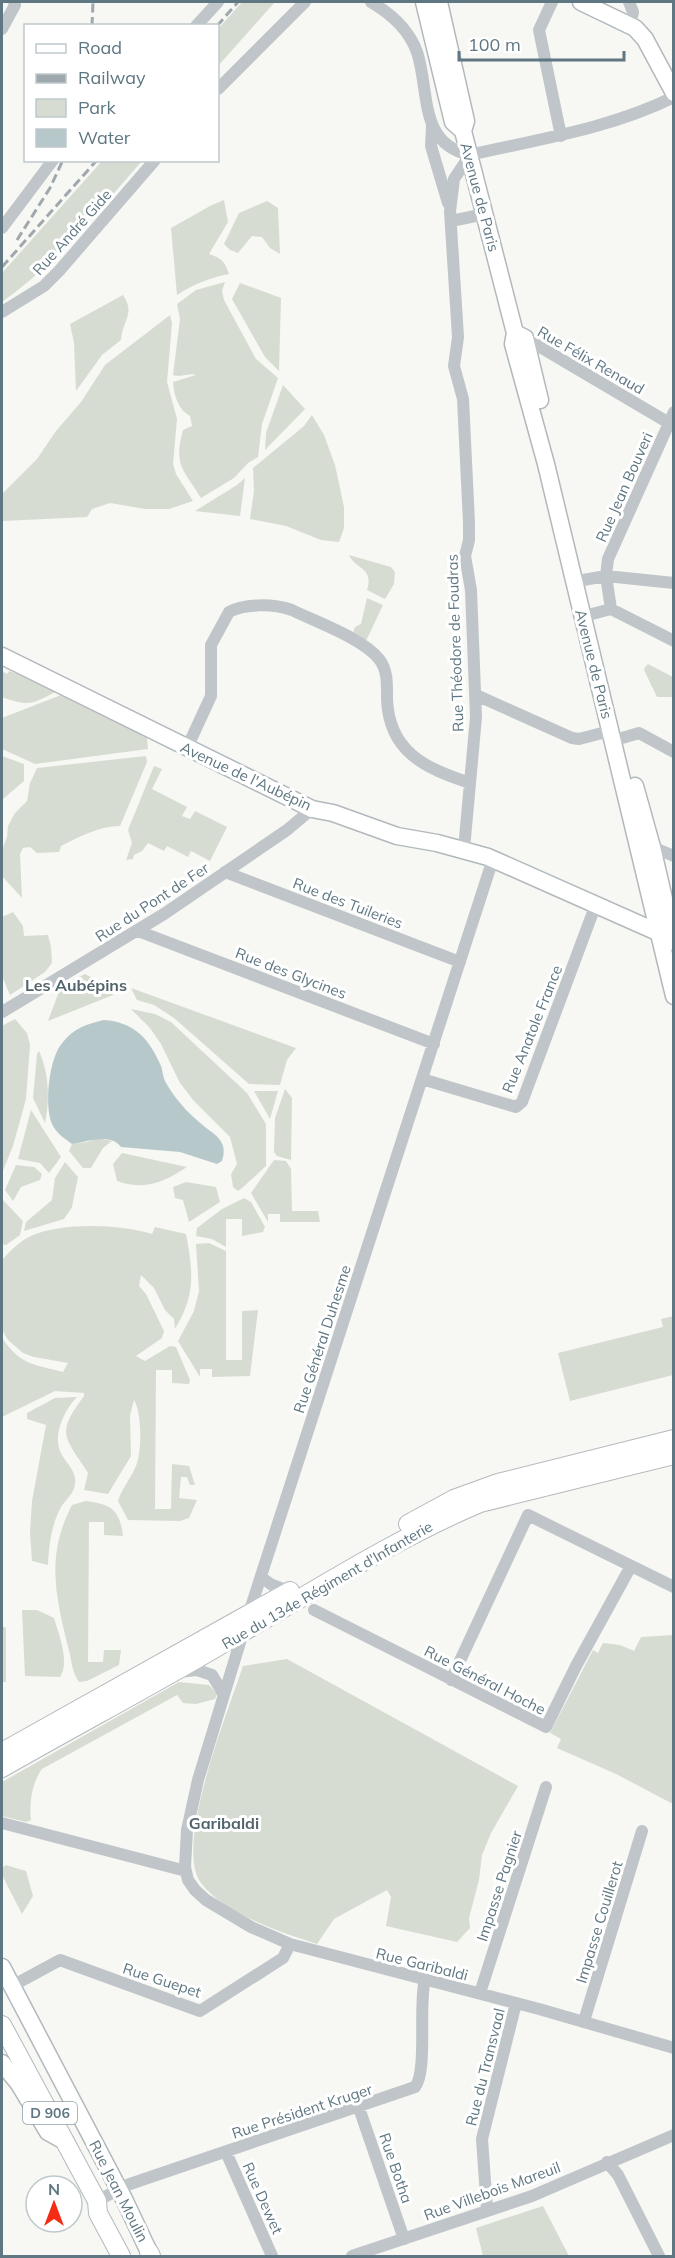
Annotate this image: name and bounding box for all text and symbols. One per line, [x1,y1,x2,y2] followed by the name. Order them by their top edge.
[24,24,219,162] legend
[459,24,624,62] scale bar
[468,33,521,56] text: 100 m
[78,36,122,59] text: Road
[78,66,146,89] text: Railway
[78,96,117,119] text: Park
[78,126,131,149] text: Water
[456,140,504,254] street label: Avenue de Paris
[28,185,116,279] street label: Rue André Gide
[534,322,648,398] street label: Rue Félix Renaud
[591,429,657,545] street label: Rue Jean Bouveri
[442,554,468,732] street label: Rue Théodore de Foudras
[571,607,617,721] street label: Avenue de Paris
[177,737,315,815] street label: Avenue de l'Aubépin
[92,858,213,946] street label: Rue du Pont de Fer
[290,873,406,933] street label: Rue des Tuileries
[233,943,349,1003] street label: Rue des Glycines
[498,962,566,1096] street label: Rue Anatole France
[25,975,127,995] district label: Les Aubépins
[289,1263,355,1415] street label: Rue Général Duhesme
[218,1517,436,1653] street label: Rue du 134e Régiment d'Infanterie
[421,1641,549,1719] street label: Rue Général Hoche
[189,1813,259,1833] district label: Garibaldi
[472,1828,526,1944] street label: Impasse Pagnier
[571,1859,627,1985] street label: Impasse Couillerot
[374,1943,470,1985] street label: Rue Garibaldi
[120,1958,204,2002] street label: Rue Guepet
[461,2006,509,2128] street label: Rue du Transvaal
[229,2079,375,2143] street label: Rue Président Kruger
[23,2102,77,2124] road number: D 906
[375,2130,417,2206] street label: Rue Botha
[85,2137,153,2245] street label: Rue Jean Moulin
[421,2157,563,2225] street label: Rue Villebois Mareuil
[239,2159,287,2237] street label: Rue Dewet
[24,2174,84,2234] north arrow
[48,2179,60,2199] text: N

